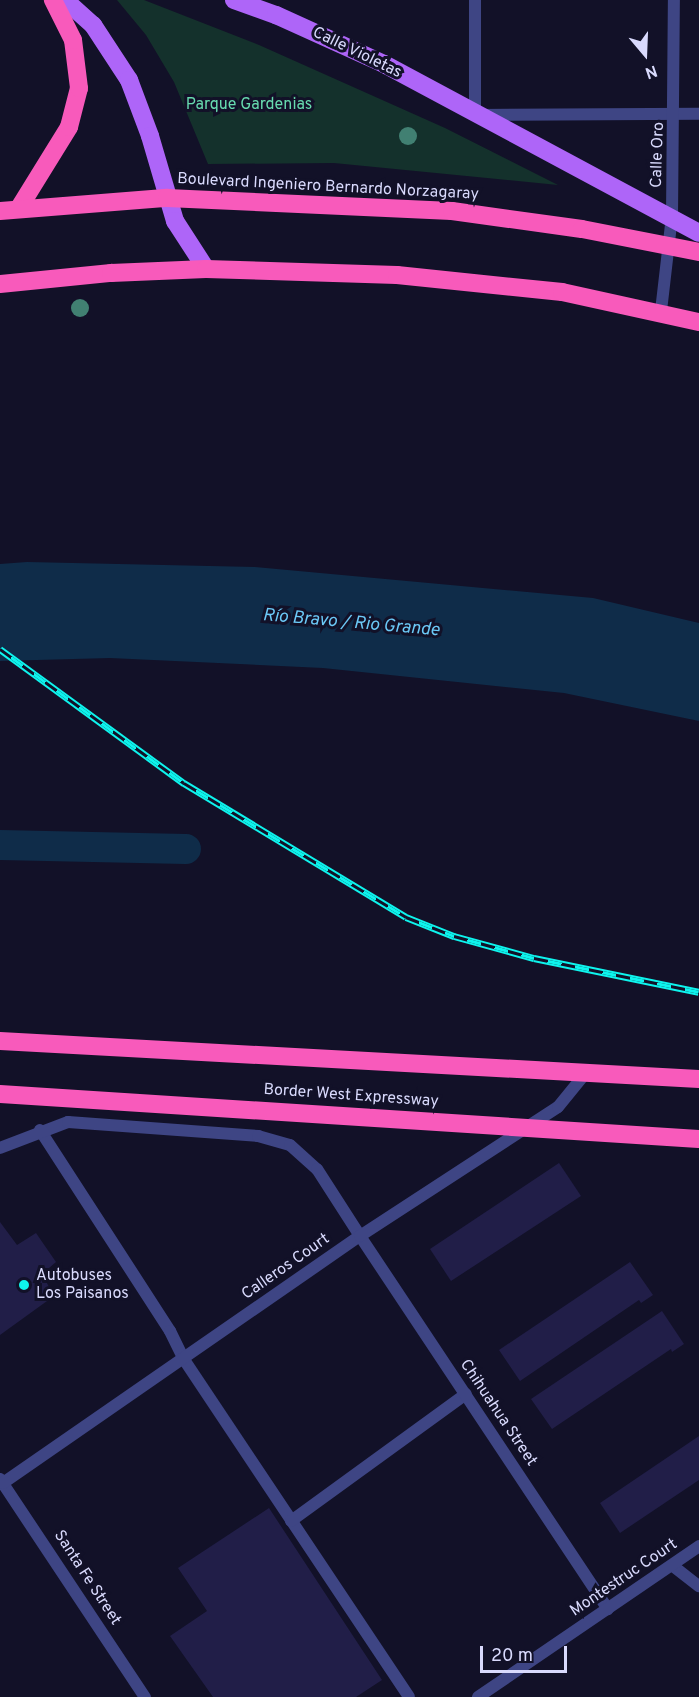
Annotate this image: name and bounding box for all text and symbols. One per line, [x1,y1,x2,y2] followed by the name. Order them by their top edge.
[309,23,405,83] street label: Calle Violetas
[615,24,675,84] north arrow
[642,60,660,82] text: N
[186,95,312,115] park label: Parque Gardenias
[647,122,669,188] street label: Calle Oro
[177,170,479,204] street label: Boulevard Ingeniero Bernardo Norzagaray
[262,606,440,642] water label: Río Bravo / Rio Grande
[263,1080,439,1112] street label: Border West Expressway
[238,1230,334,1304] street label: Calleros Court
[36,1266,129,1304] place label: Autobuses Los Paisanos
[17,1278,31,1292] marker: Autobuses Los Paisanos
[455,1356,541,1470] street label: Chihuahua Street
[49,1527,125,1629] street label: Santa Fe Street
[567,1535,681,1621] street label: Montestruc Court
[483,1634,570,1672] scale bar
[491,1645,533,1668] text: 20 m

